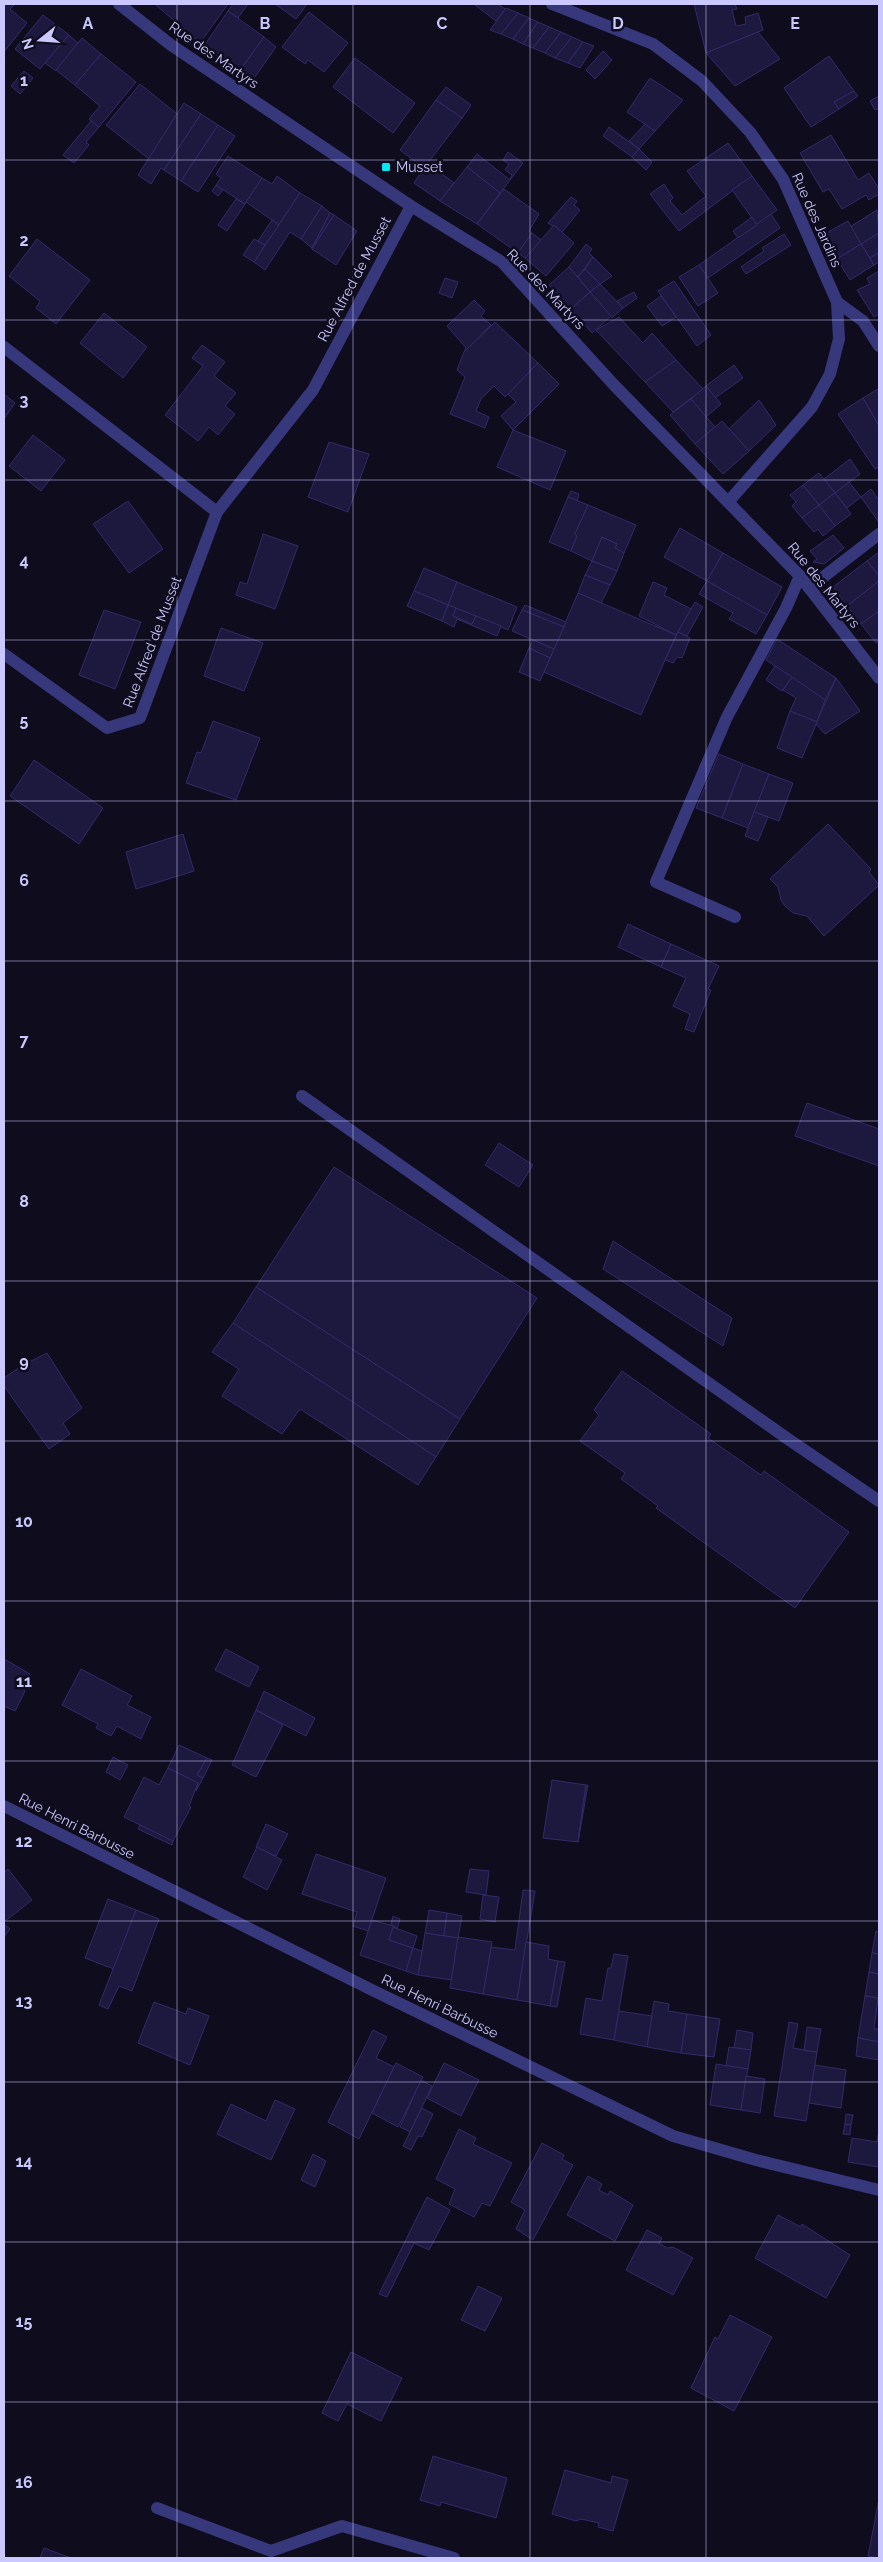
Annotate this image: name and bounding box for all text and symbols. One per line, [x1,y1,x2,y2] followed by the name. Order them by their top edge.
[83,14,94,33] text: A
[260,14,271,33] text: B
[437,14,448,33] text: C
[612,14,624,33] text: D
[790,14,800,33] text: E
[15,15,65,65] north arrow
[166,18,262,92] street label: Rue des Martyrs
[18,36,37,51] text: N
[20,71,28,90] text: 1
[396,159,443,175] place label: Musset
[380,161,392,173] marker: Musset
[789,170,845,270] street label: Rue des Jardins
[314,214,394,344] street label: Rue Alfred de Musset
[19,231,29,250] text: 2
[504,246,588,333] street label: Rue des Martyrs
[20,391,29,410] text: 3
[785,539,863,631] street label: Rue des Martyrs
[19,551,29,570] text: 4
[120,574,185,710] street label: Rue Alfred de Musset
[20,711,29,730] text: 5
[19,871,29,890] text: 6
[20,1031,29,1050] text: 7
[19,1192,29,1211] text: 8
[19,1352,29,1371] text: 9
[15,1512,33,1531] text: 10
[16,1672,32,1691] text: 11
[16,1790,138,1862] street label: Rue Henri Barbusse
[16,1832,32,1851] text: 12
[379,1971,501,2041] street label: Rue Henri Barbusse
[16,1992,32,2011] text: 13
[15,2152,33,2171] text: 14
[16,2312,33,2331] text: 15
[15,2473,33,2492] text: 16

